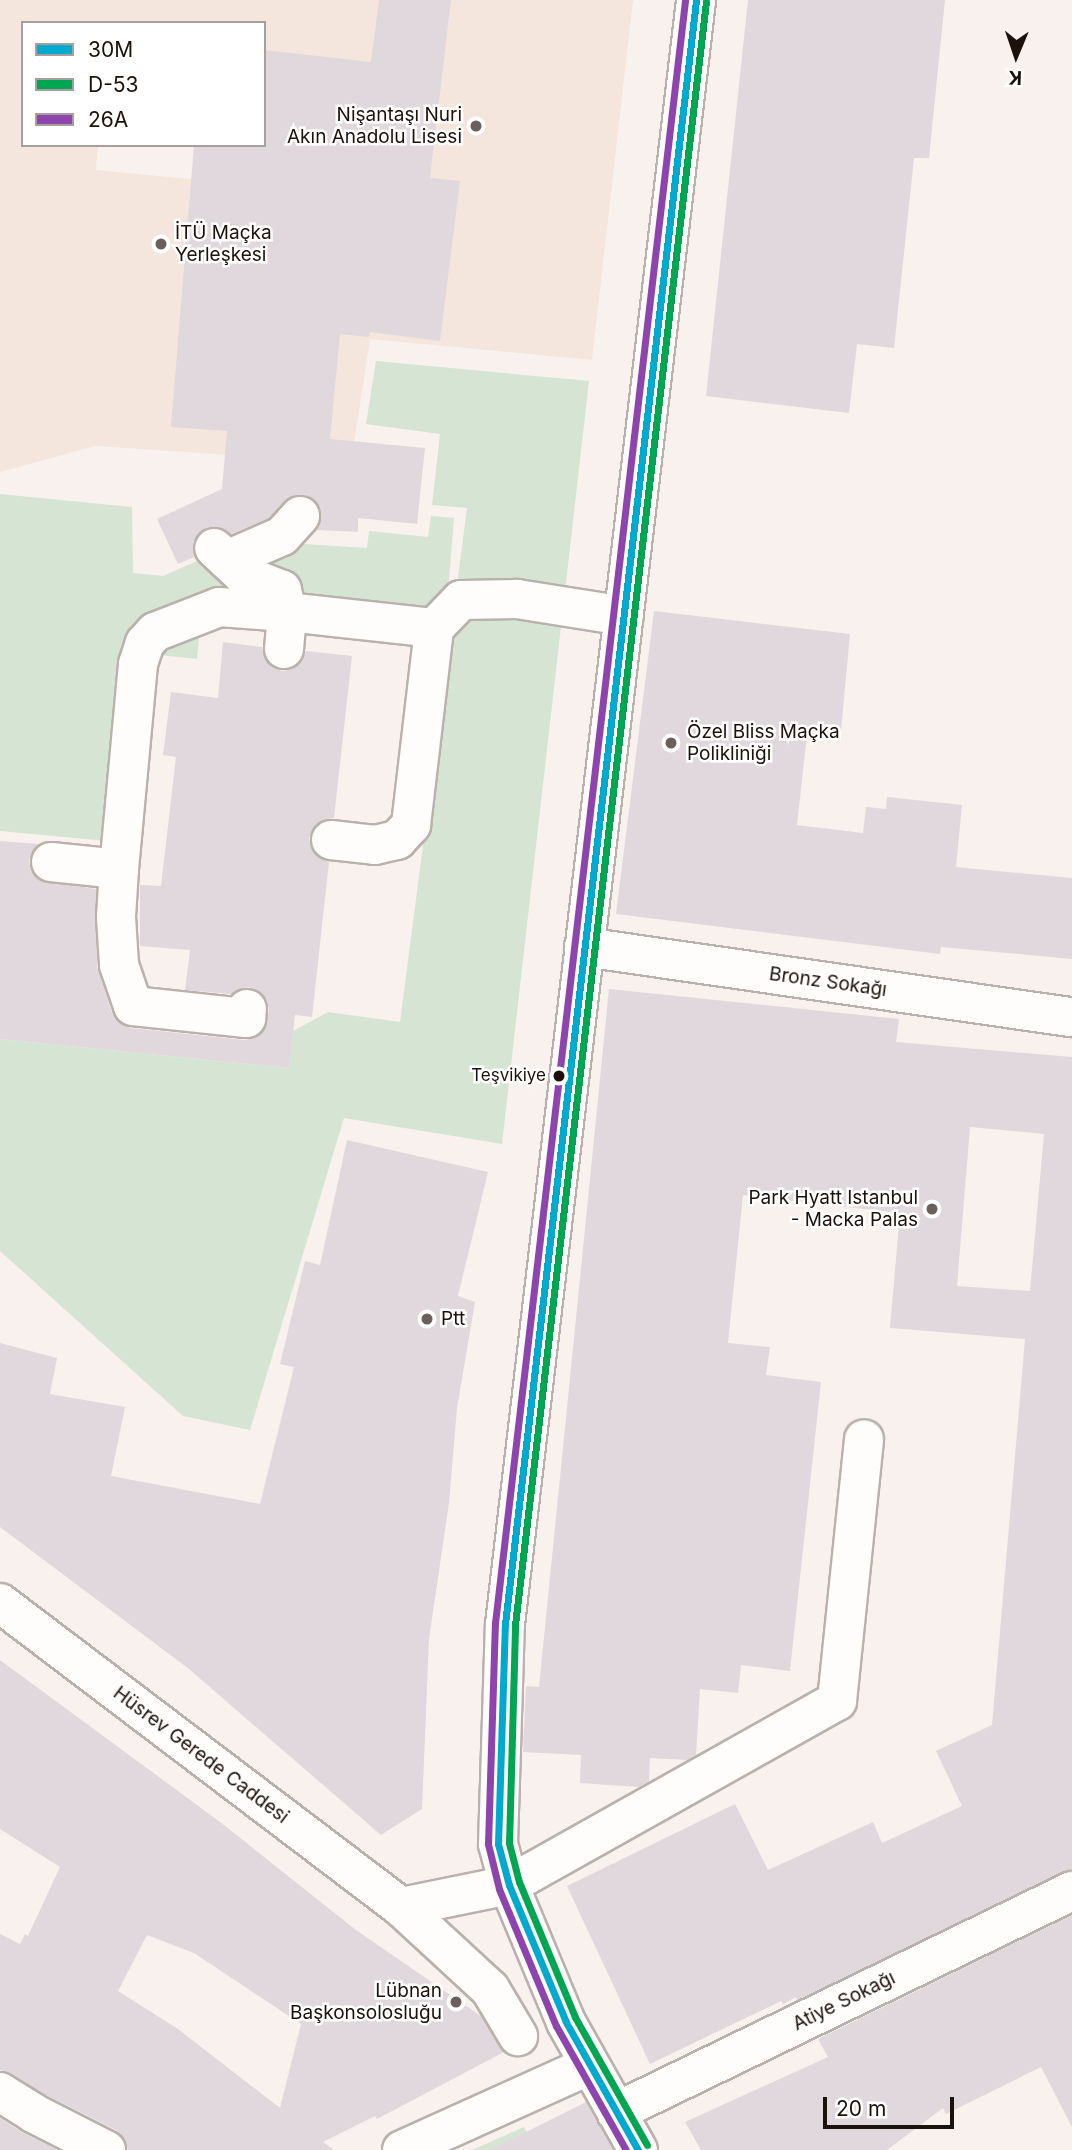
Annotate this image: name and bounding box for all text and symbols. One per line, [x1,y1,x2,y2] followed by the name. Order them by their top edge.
[21,21,266,147] legend
[981,21,1051,91] north arrow
[88,37,133,62] text: 30M
[1008,66,1022,89] text: K
[88,72,139,97] text: D-53
[287,104,462,148] place label: Nişantaşı Nuri Akın Anadolu Lisesi
[88,107,128,132] text: 26A
[468,118,484,134] marker: Nişantaşı Nuri Akın Anadolu Lisesi
[175,222,272,266] place label: İTÜ Maçka Yerleşkesi
[153,236,169,252] marker: İTÜ Maçka Yerleşkesi
[687,721,840,765] place label: Özel Bliss Maçka Polikliniği
[661,733,681,753] marker: Özel Bliss Maçka Polikliniği
[768,962,888,1002] street label: Bronz Sokağı
[471,1066,546,1086] place label: Teşvikiye
[552,1069,566,1083] marker: Teşvikiye
[748,1187,918,1231] place label: Park Hyatt Istanbul - Macka Palas
[924,1201,940,1217] marker: Park Hyatt Istanbul - Macka Palas
[441,1308,465,1330] place label: Ptt
[419,1311,435,1327] marker: Ptt
[109,1682,293,1828] street label: Hüsrev Gerede Caddesi
[789,1966,899,2036] street label: Atiye Sokağı
[290,1980,442,2024] place label: Lübnan Başkonsolosluğu
[448,1994,464,2010] marker: Lübnan Başkonsolosluğu
[827,2084,958,2128] scale bar
[836,2096,886,2121] text: 20 m

